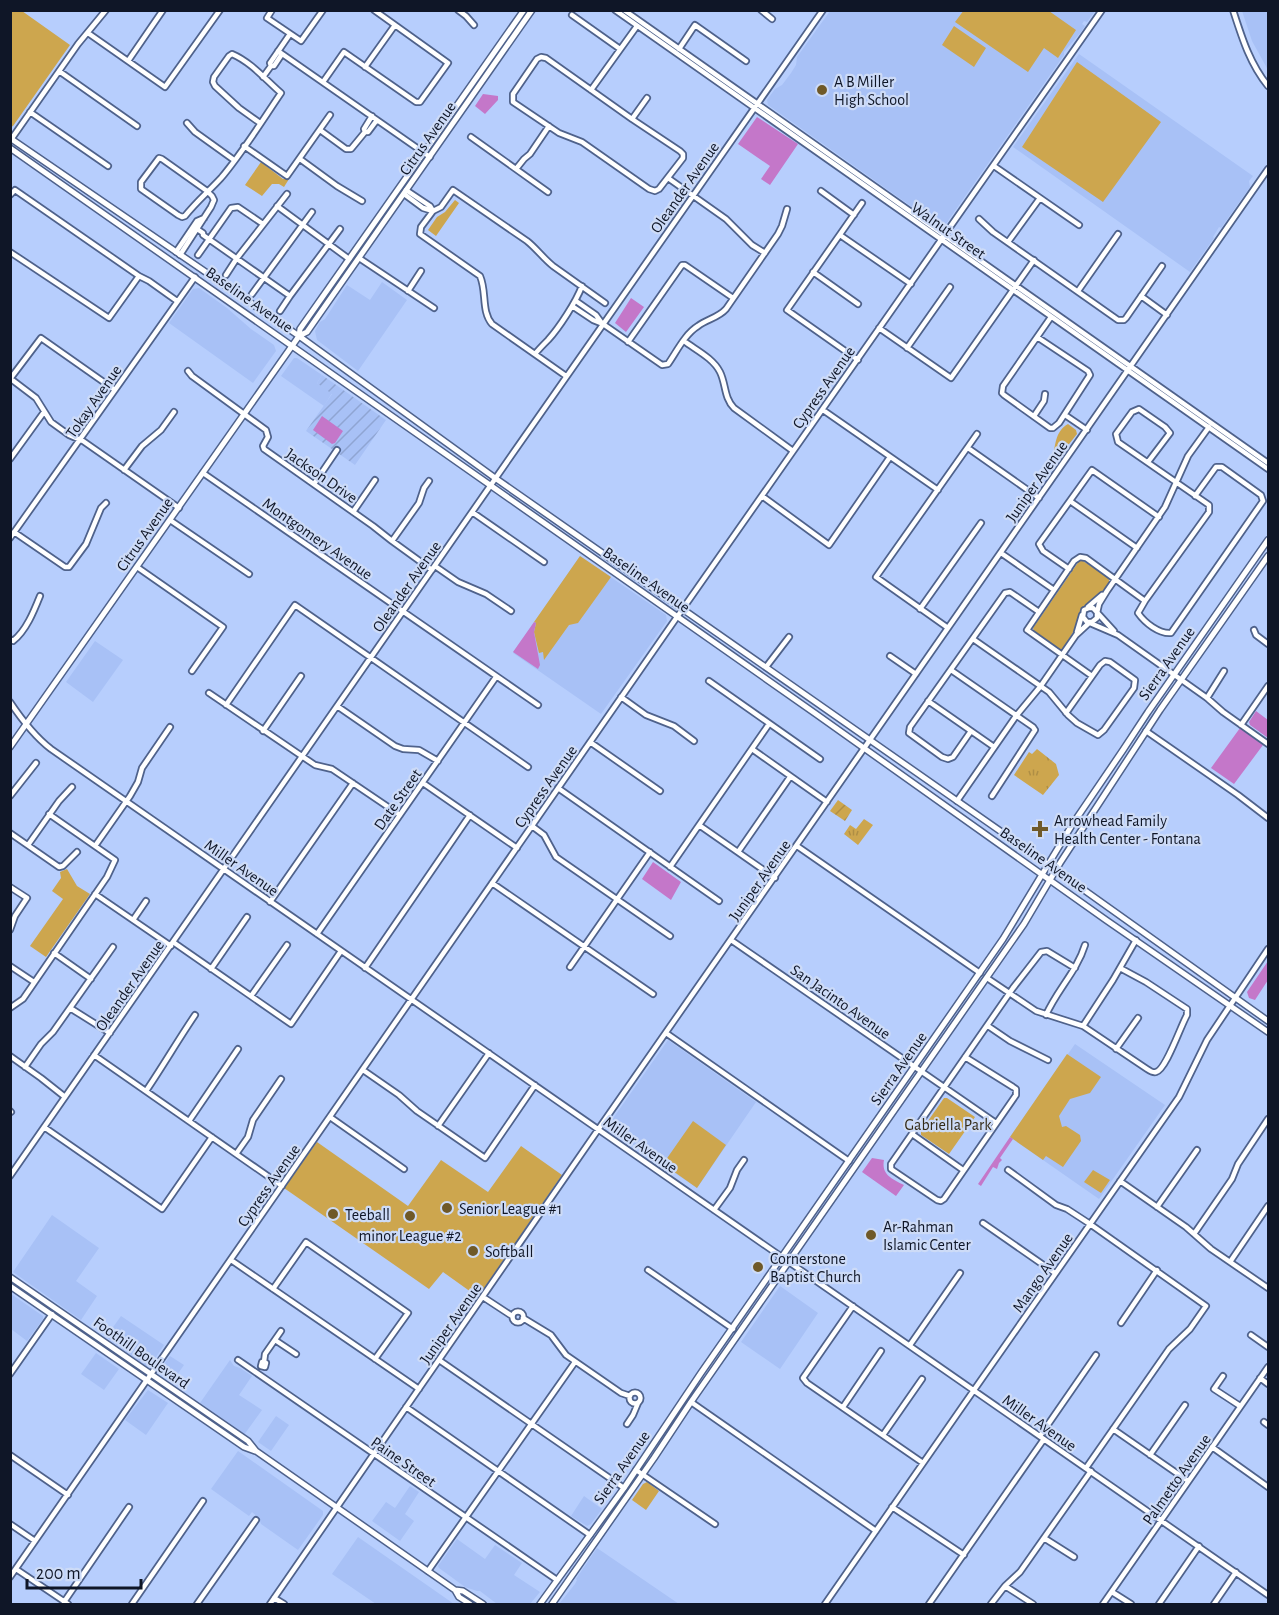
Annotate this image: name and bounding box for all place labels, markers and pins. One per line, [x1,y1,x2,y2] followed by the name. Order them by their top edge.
[834,74,909,108] place label: A B Miller High School
[815,83,829,97] marker: A B Miller High School
[1054,813,1201,847] place label: Arrowhead Family Health Center - Fontana
[1031,820,1049,838] marker: Arrowhead Family Health Center - Fontana
[440,1201,454,1215] marker: Senior League #1
[459,1201,562,1217] place label: Senior League #1
[326,1207,340,1221] marker: Teeball
[345,1207,390,1223] place label: Teeball
[403,1209,417,1223] marker: minor League #2
[883,1219,971,1253] place label: Ar-Rahman Islamic Center
[358,1228,462,1244] place label: minor League #2
[864,1228,878,1242] marker: Ar-Rahman Islamic Center
[466,1244,480,1258] marker: Softball
[485,1244,533,1260] place label: Softball
[770,1251,861,1285] place label: Cornerstone Baptist Church
[751,1260,765,1274] marker: Cornerstone Baptist Church

